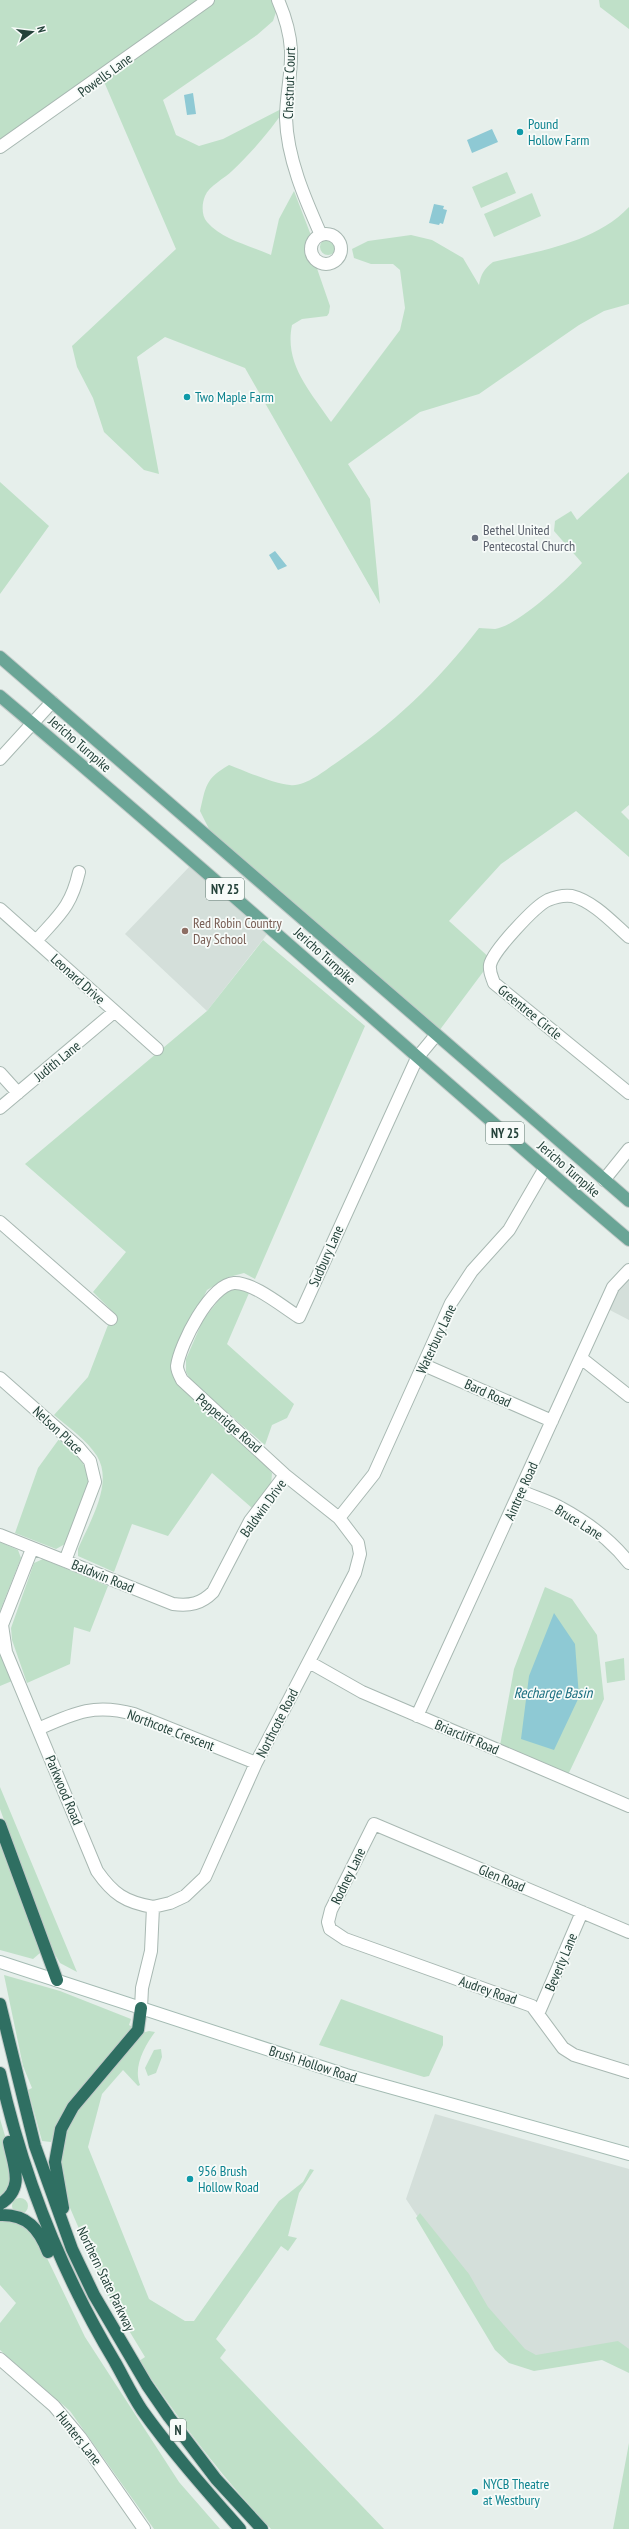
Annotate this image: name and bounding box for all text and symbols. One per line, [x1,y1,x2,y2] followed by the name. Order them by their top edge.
[12,12,52,52] north arrow
[34,25,49,34] text: N
[279,46,299,119] street label: Chestnut Court
[74,49,136,101] street label: Powells Lane
[528,115,589,149] place label: Pound Hollow Farm
[515,127,525,137] marker: Pound Hollow Farm
[195,388,274,406] place label: Two Maple Farm
[182,392,192,402] marker: Two Maple Farm
[483,521,575,555] place label: Bethel United Pentecostal Church
[470,533,480,543] marker: Bethel United Pentecostal Church
[44,711,115,776] street label: Jericho Turnpike
[206,878,244,900] road number: NY 25
[193,914,282,948] place label: Red Robin Country Day School
[290,923,360,989] street label: Jericho Turnpike
[180,926,190,936] marker: Red Robin Country Day School
[47,950,109,1008] street label: Leonard Drive
[494,981,566,1044] street label: Greentree Circle
[29,1037,84,1086] street label: Judith Lane
[486,1122,524,1144] road number: NY 25
[533,1136,604,1201] street label: Jericho Turnpike
[305,1222,348,1289] street label: Sudbury Lane
[412,1301,460,1377] street label: Waterbury Lane
[462,1375,514,1411] street label: Bard Road
[192,1390,266,1456] street label: Pepperidge Road
[29,1402,87,1458] street label: Nelson Place
[500,1459,542,1523] street label: Aintree Road
[236,1475,290,1541] street label: Baldwin Drive
[552,1500,606,1544] street label: Bruce Lane
[69,1555,137,1597] street label: Baldwin Road
[514,1683,594,1702] water label: Recharge Basin
[252,1686,302,1760] street label: Northcote Road
[125,1705,217,1755] street label: Northcote Crescent
[432,1715,502,1759] street label: Briarcliff Road
[41,1752,87,1828] street label: Parkwood Road
[327,1844,370,1907] street label: Rodney Lane
[476,1860,528,1896] street label: Glen Road
[541,1930,581,1994] street label: Beverly Lane
[457,1972,519,2008] street label: Audrey Road
[267,2041,359,2087] street label: Brush Hollow Road
[198,2162,259,2196] place label: 956 Brush Hollow Road
[185,2174,195,2184] marker: 956 Brush Hollow Road
[73,2224,139,2335] street label: Northern State Parkway
[52,2407,106,2469] street label: Hunters Lane
[170,2419,186,2441] road number: N
[483,2475,550,2509] place label: NYCB Theatre at Westbury
[470,2487,480,2497] marker: NYCB Theatre at Westbury

